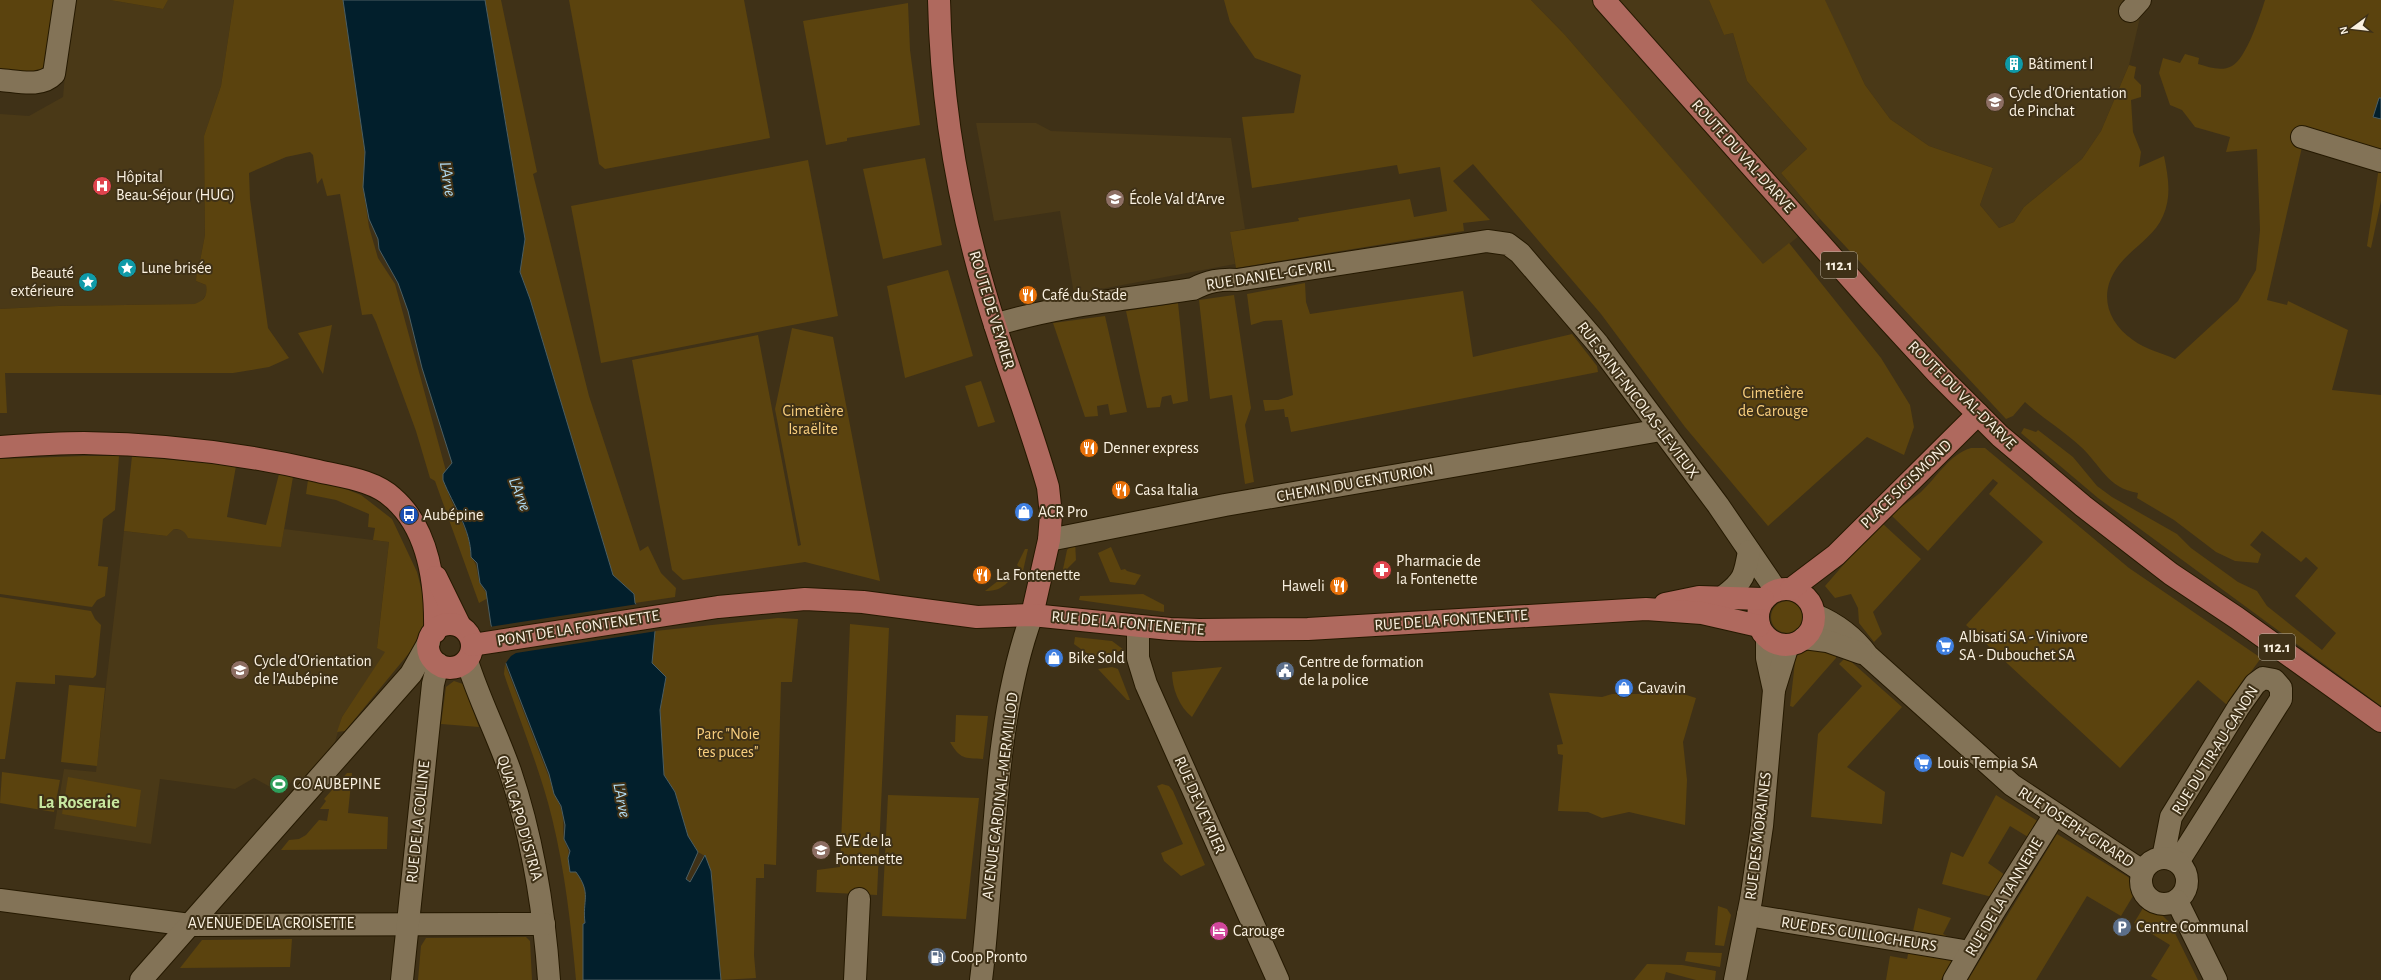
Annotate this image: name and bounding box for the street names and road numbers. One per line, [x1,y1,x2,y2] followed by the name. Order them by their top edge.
[1688,97,1798,216] street label: ROUTE DU VAL-D'ARVE
[966,249,1018,371] street label: ROUTE DE VEYRIER
[1821,252,1857,278] road number: 112.1
[1205,257,1335,293] street label: RUE DANIEL-GEVRIL
[1574,319,1702,482] street label: RUE SAINT-NICOLAS-LE-VIEUX
[1905,338,2019,452] street label: ROUTE DU VAL-D'ARVE
[1857,437,1955,531] street label: PLACE SIGISMOND
[1275,461,1435,505] street label: CHEMIN DU CENTURION
[496,607,661,649] street label: PONT DE LA FONTENETTE
[1374,607,1528,633] street label: RUE DE LA FONTENETTE
[1051,608,1205,638] street label: RUE DE LA FONTENETTE
[2259,634,2295,660] road number: 112.1
[2169,683,2261,817] street label: RUE DU TIR-AU-CANON
[979,691,1021,901] street label: AVENUE CARDINAL-MERMILLOD
[494,754,546,883] street label: QUAI CAPO D'ISTRIA
[1171,754,1229,856] street label: RUE DE VEYRIER
[404,760,432,884] street label: RUE DE LA COLLINE
[1742,771,1774,901] street label: RUE DES MORAINES
[2015,784,2137,870] street label: RUE JOSEPH-GIRARD
[1962,835,2046,959] street label: RUE DE LA TANNERIE
[1780,914,1938,954] street label: RUE DES GUILLOCHEURS
[188,915,354,931] street label: AVENUE DE LA CROISETTE

